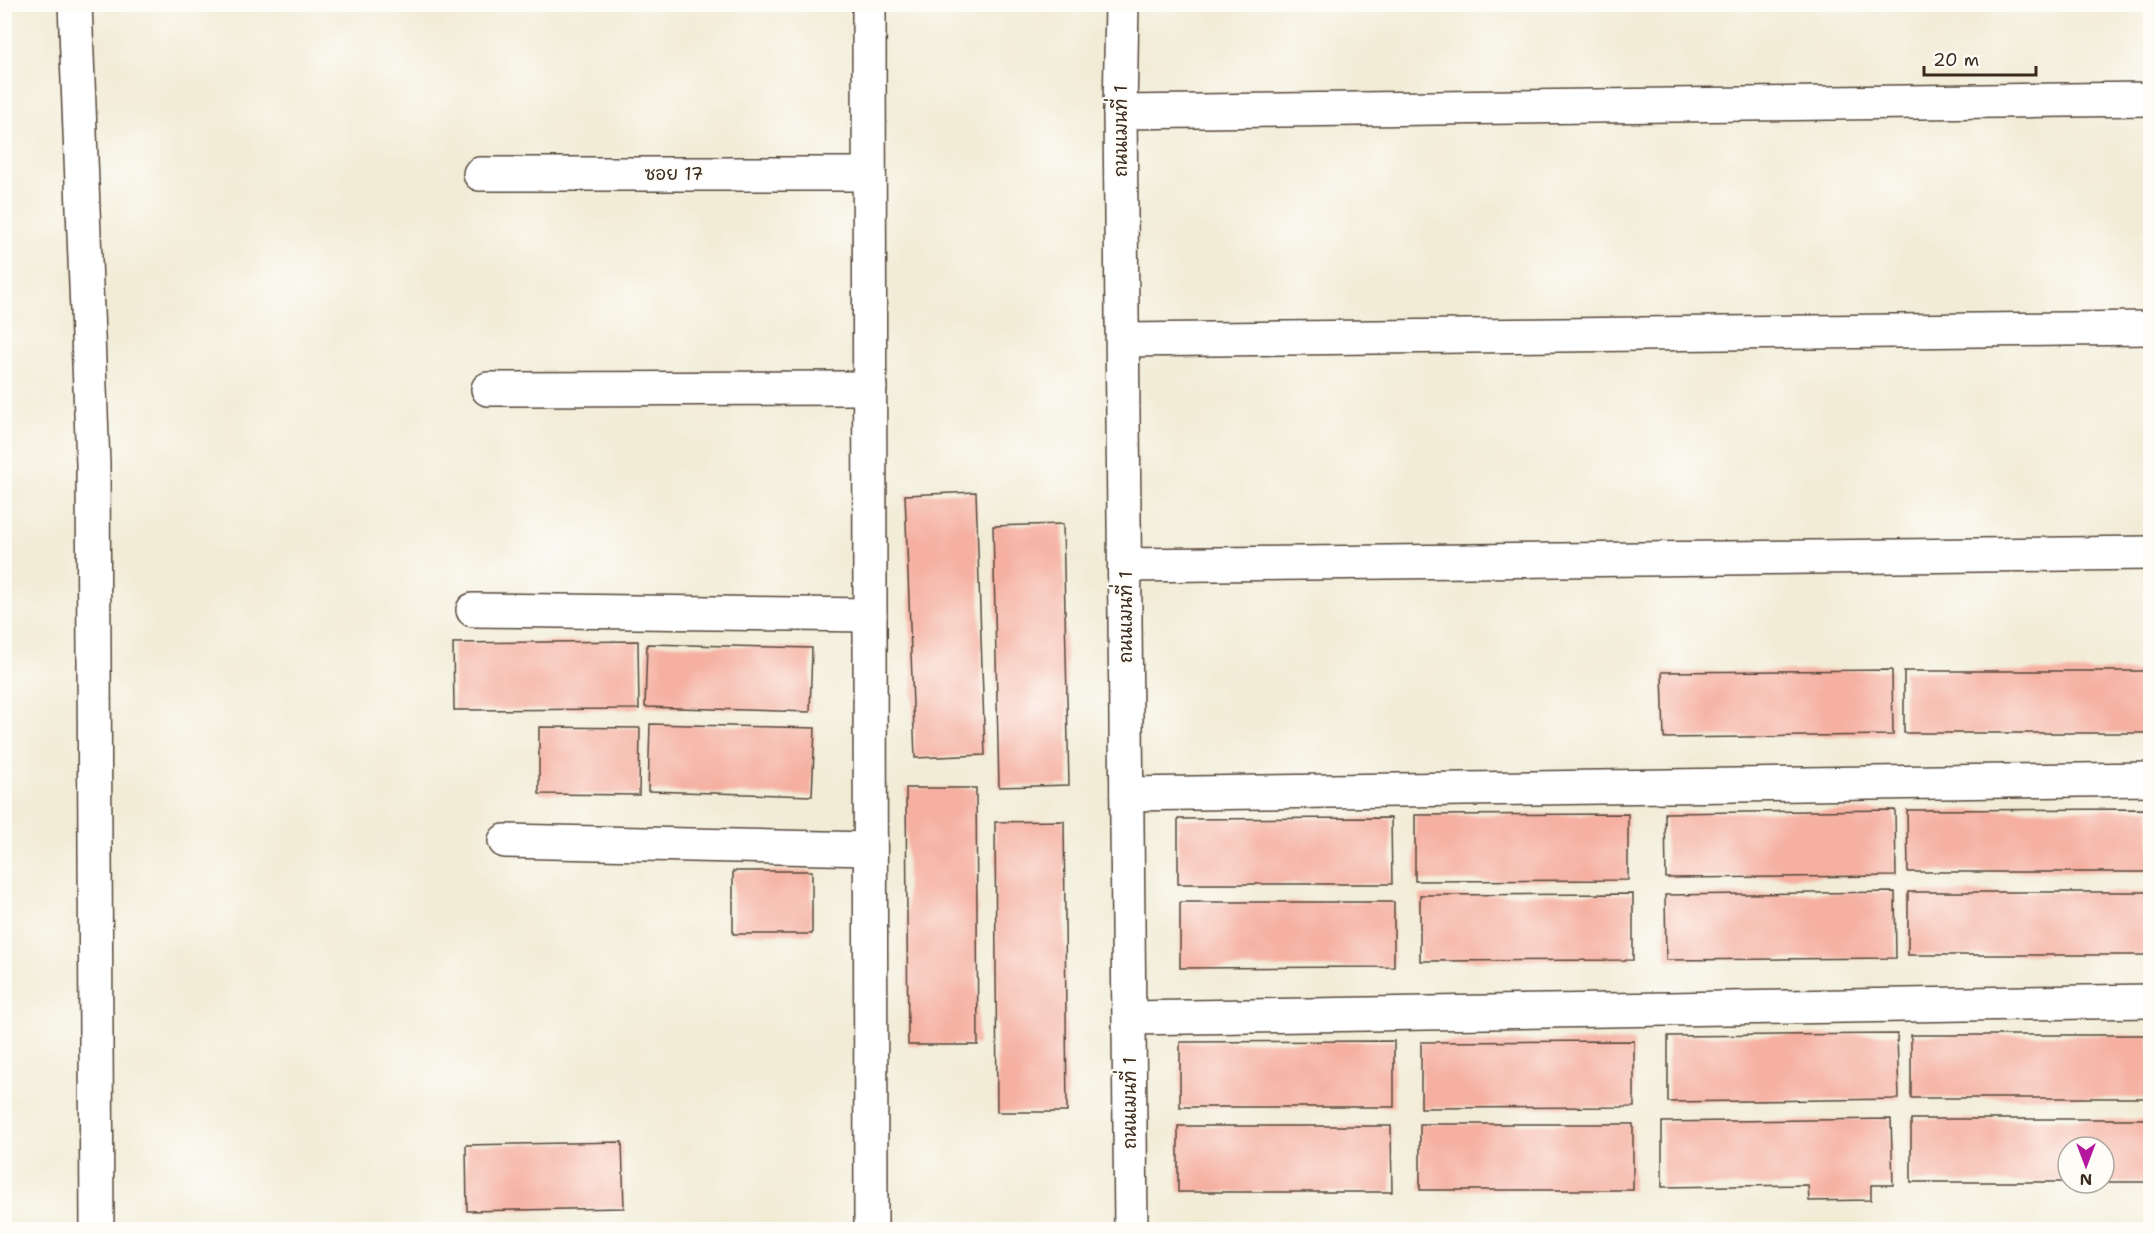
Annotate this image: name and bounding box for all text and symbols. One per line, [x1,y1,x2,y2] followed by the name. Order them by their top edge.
[1924,39,2036,77] scale bar
[1933,48,1979,72] text: 20 m
[1103,85,1133,177] street label: ถนนเมนที่ 1
[645,162,703,186] street label: ซอย 17
[1108,571,1138,663] street label: ถนนเมนที่ 1
[1112,1057,1142,1149] street label: ถนนเมนที่ 1
[2056,1135,2116,1195] north arrow
[2080,1169,2092,1190] text: N

